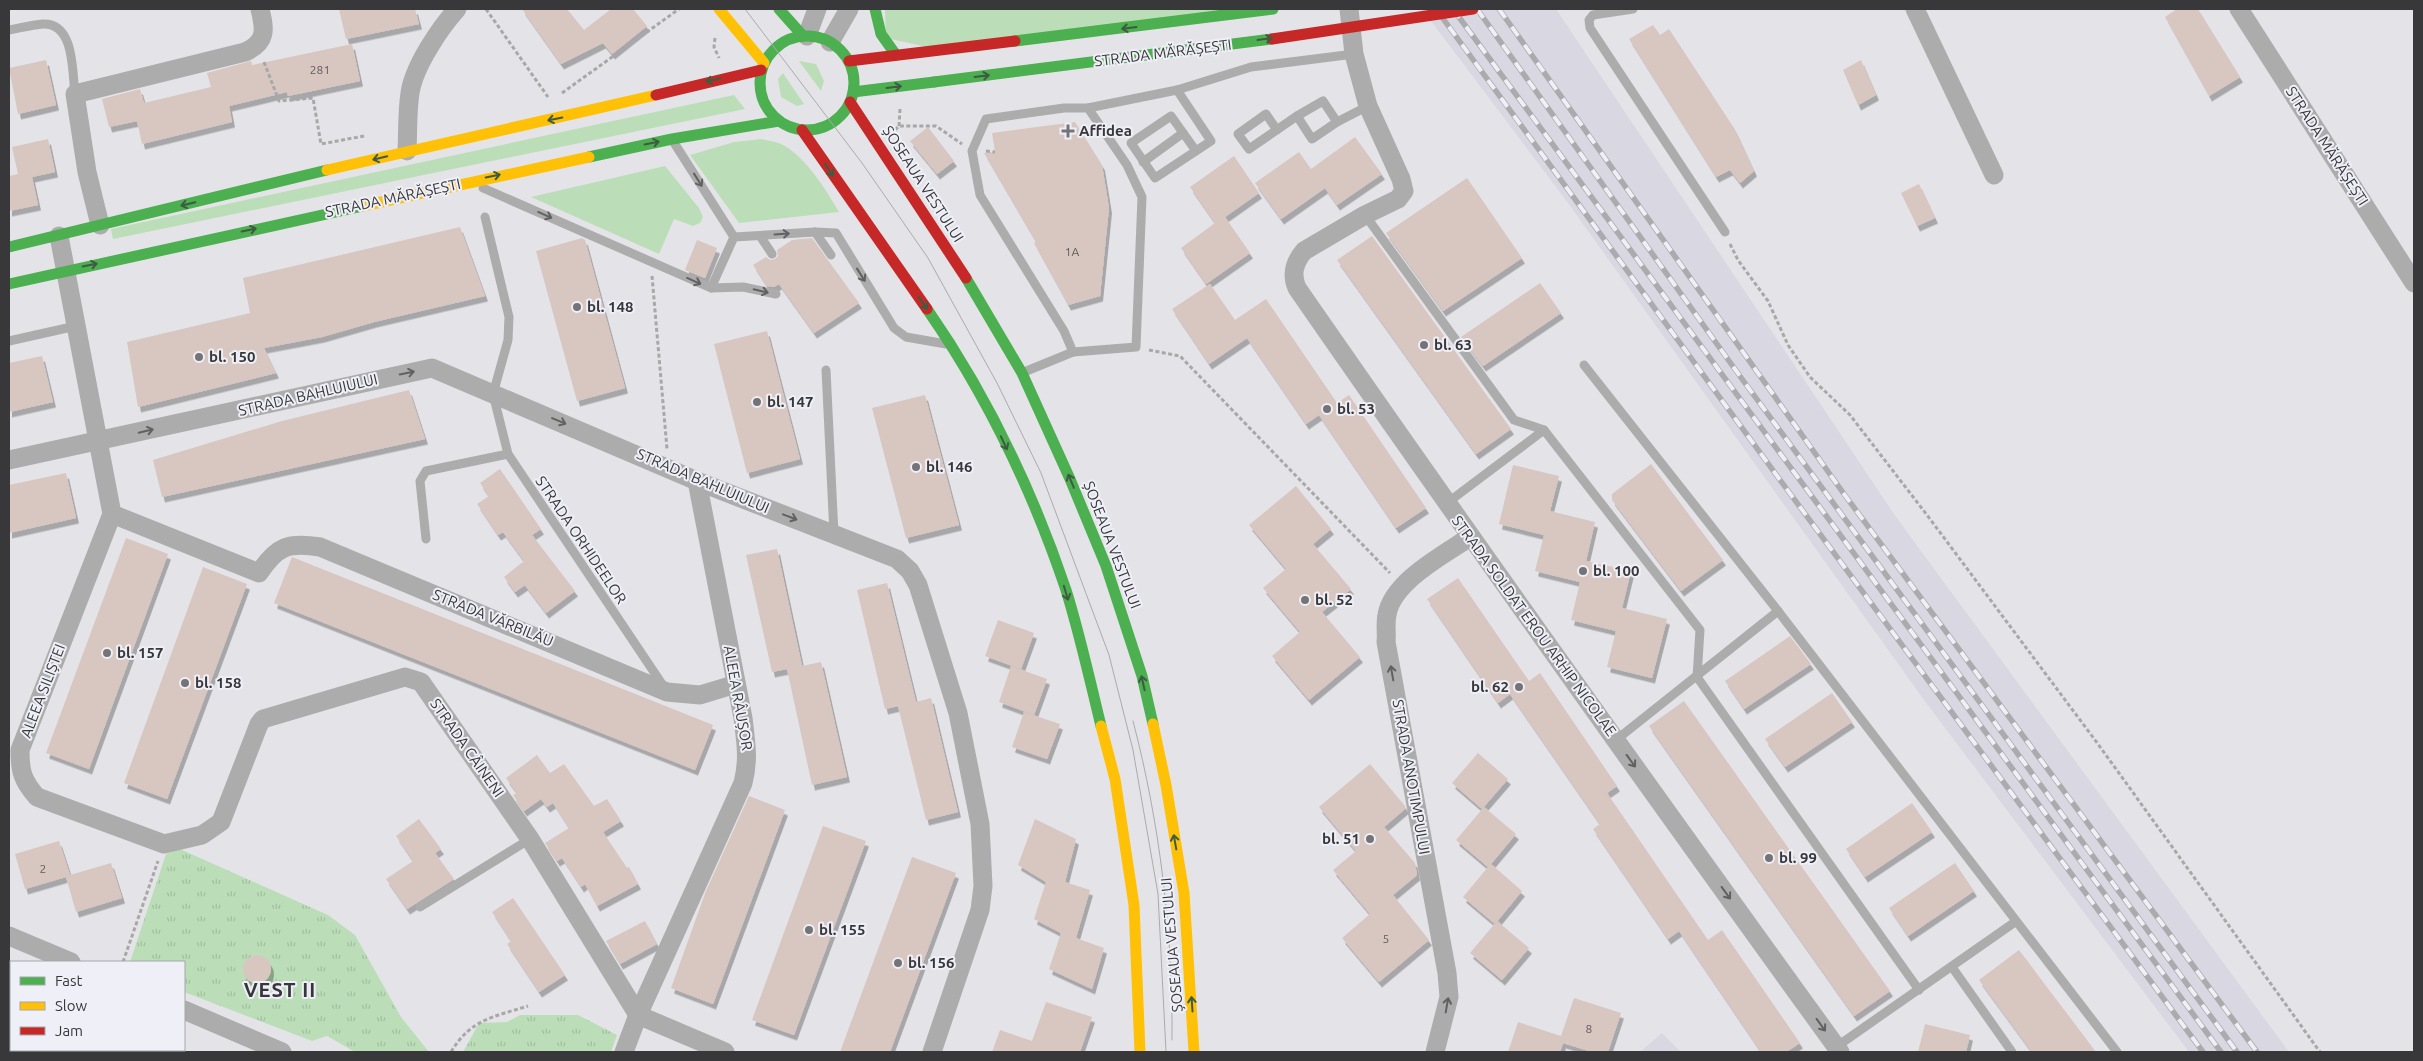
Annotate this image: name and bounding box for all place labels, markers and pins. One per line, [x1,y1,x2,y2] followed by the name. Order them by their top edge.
[1079,122,1132,139] place label: Affidea
[1061,124,1075,138] marker: Affidea
[587,298,633,315] place label: bl. 148
[571,301,583,313] marker: bl. 148
[1434,336,1472,353] place label: bl. 63
[1418,339,1430,351] marker: bl. 63
[209,348,255,365] place label: bl. 150
[193,351,205,363] marker: bl. 150
[767,393,813,410] place label: bl. 147
[751,396,763,408] marker: bl. 147
[1337,400,1375,417] place label: bl. 53
[1321,403,1333,415] marker: bl. 53
[926,458,972,475] place label: bl. 146
[910,461,922,473] marker: bl. 146
[1593,562,1639,579] place label: bl. 100
[1577,565,1589,577] marker: bl. 100
[1315,591,1353,608] place label: bl. 52
[1299,594,1311,606] marker: bl. 52
[117,644,163,661] place label: bl. 157
[101,647,113,659] marker: bl. 157
[195,674,241,691] place label: bl. 158
[179,677,191,689] marker: bl. 158
[1471,678,1509,695] place label: bl. 62
[1513,681,1525,693] marker: bl. 62
[1322,830,1360,847] place label: bl. 51
[1364,833,1376,845] marker: bl. 51
[1779,849,1817,866] place label: bl. 99
[1763,852,1775,864] marker: bl. 99
[819,921,865,938] place label: bl. 155
[803,924,815,936] marker: bl. 155
[908,954,954,971] place label: bl. 156
[892,957,904,969] marker: bl. 156

